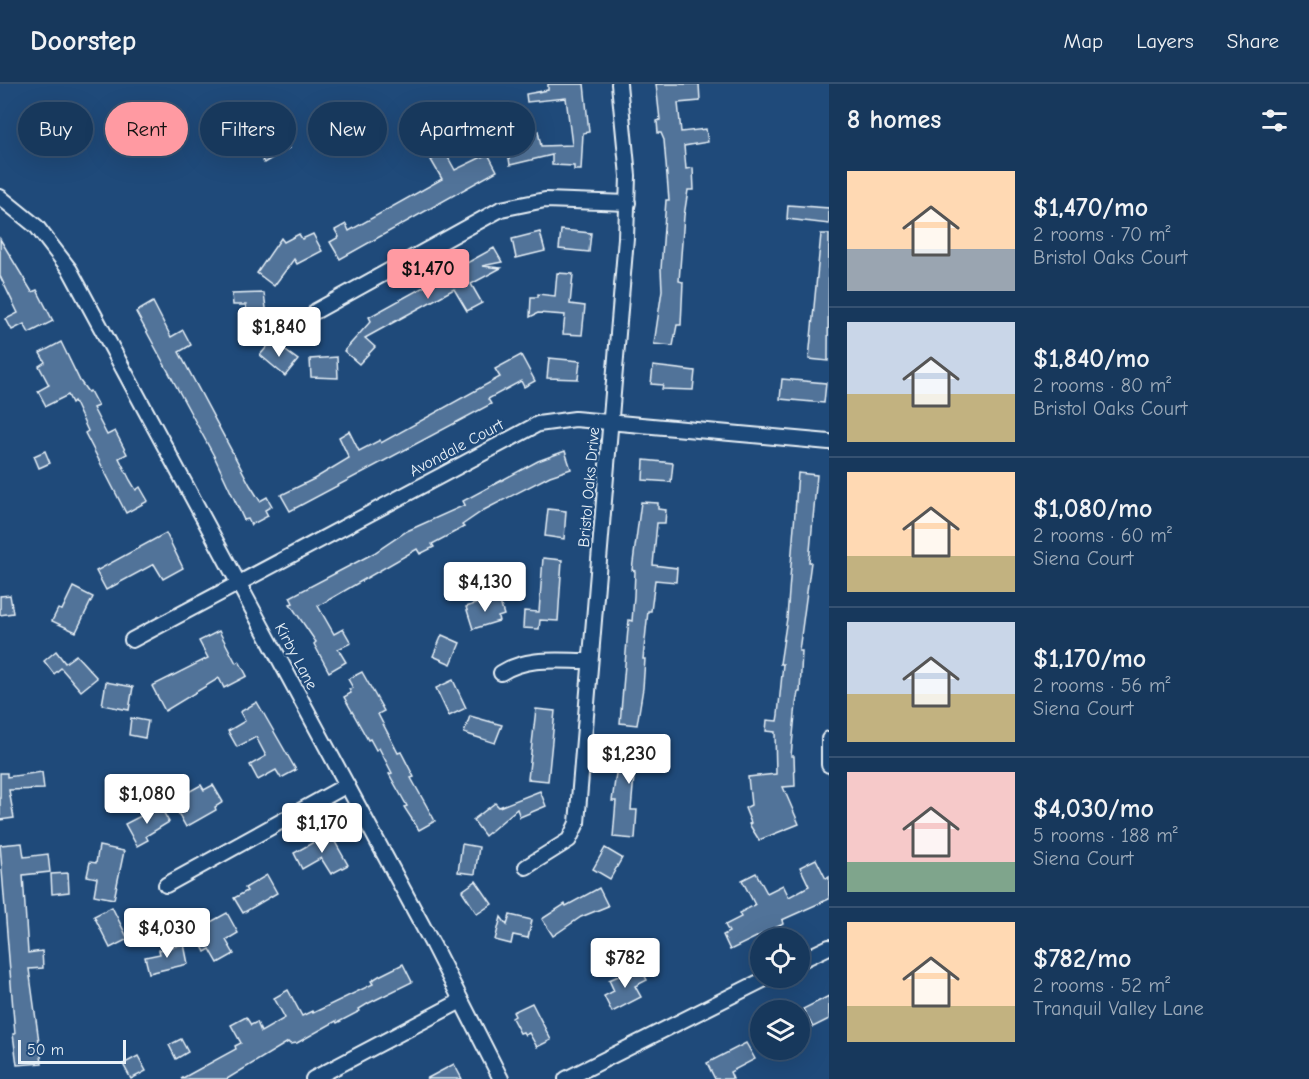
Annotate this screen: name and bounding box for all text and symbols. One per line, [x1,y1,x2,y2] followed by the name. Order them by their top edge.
[30,25,136,57] text: Doorstep
[1064,29,1103,53] text: Map
[1136,29,1194,53] text: Layers
[1227,29,1279,53] text: Share
[18,102,93,156] chip: Buy
[105,102,188,156] chip: Rent
[200,102,296,156] chip: Filters
[308,102,387,156] chip: New
[399,102,535,156] chip: Apartment
[1258,104,1291,137] icon: filters
[847,105,941,135] text: 8 homes
[1033,193,1148,223] text: $1,470/mo
[895,195,967,267] icon: home
[1033,223,1170,246] text: 2 rooms · 70 m²
[1033,246,1188,269] text: Bristol Oaks Court
[379,249,477,300] pin: $1,470
[401,257,455,280] text: $1,470
[230,307,328,358] pin: $1,840
[252,315,306,338] text: $1,840
[1033,344,1150,374] text: $1,840/mo
[895,346,967,418] icon: home
[1033,374,1171,397] text: 2 rooms · 80 m²
[1033,397,1188,420] text: Bristol Oaks Court
[406,415,507,480] street label: Avondale Court
[575,426,603,548] street label: Bristol Oaks Drive
[1033,494,1152,524] text: $1,080/mo
[895,496,967,568] icon: home
[1033,524,1172,547] text: 2 rooms · 60 m²
[1033,547,1133,570] text: Siena Court
[436,562,534,613] pin: $4,130
[458,570,512,593] text: $4,130
[271,620,321,693] street label: Kirby Lane
[1033,644,1146,674] text: $1,170/mo
[895,646,967,718] icon: home
[1033,674,1171,697] text: 2 rooms · 56 m²
[1033,697,1133,720] text: Siena Court
[580,734,678,785] pin: $1,230
[602,742,656,765] text: $1,230
[98,774,196,825] pin: $1,080
[119,782,175,805] text: $1,080
[1033,794,1154,824] text: $4,030/mo
[895,796,967,868] icon: home
[273,803,371,854] pin: $1,170
[296,811,348,834] text: $1,170
[1033,824,1178,847] text: 5 rooms · 188 m²
[1033,847,1133,870] text: Siena Court
[118,908,216,959] pin: $4,030
[138,916,196,939] text: $4,030
[750,928,810,1060] map controls
[750,928,810,988] button: locate
[589,938,661,989] pin: $782
[1033,944,1131,974] text: $782/mo
[605,946,645,969] text: $782
[895,946,967,1018] icon: home
[1033,974,1170,997] text: 2 rooms · 52 m²
[1033,997,1204,1020] text: Tranquil Valley Lane
[750,1000,810,1060] button: layers
[18,1037,126,1064] scale bar
[27,1041,64,1059] text: 50 m

